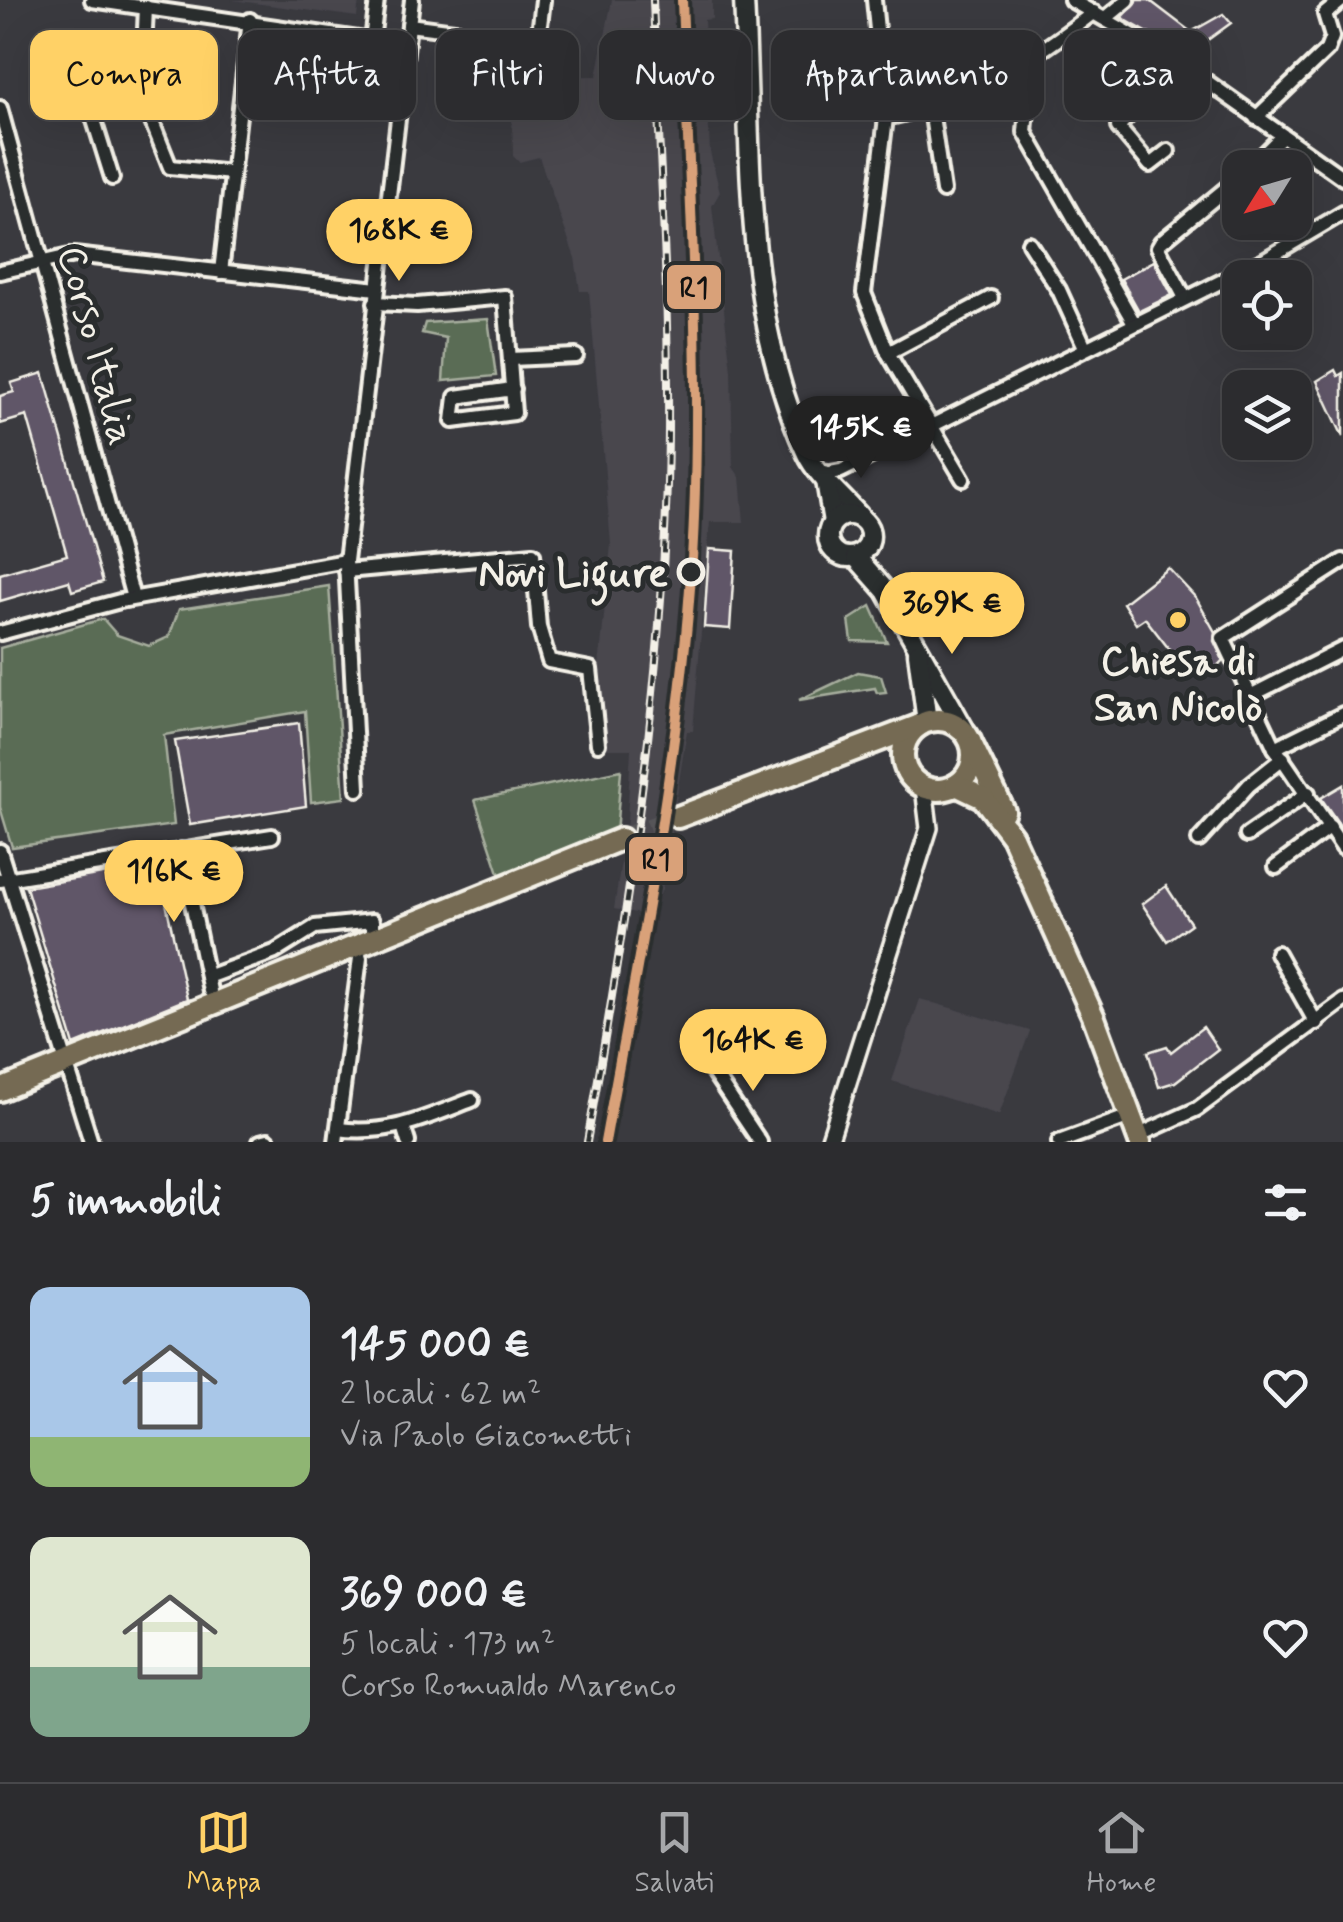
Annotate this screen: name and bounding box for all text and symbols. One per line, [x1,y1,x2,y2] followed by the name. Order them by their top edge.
[30,30,218,120] chip: Compra
[238,30,416,120] chip: Affitta
[436,30,579,120] chip: Filtri
[599,30,751,120] chip: Nuovo
[771,30,1044,120] chip: Appartamento
[1064,30,1210,120] chip: Casa
[1222,150,1312,240] north arrow
[1222,150,1312,460] map controls
[318,199,480,284] pin: 168K €
[348,210,450,252] text: 168K €
[44,240,147,451] street label: Corso Italia
[1222,260,1312,350] button: locate
[665,263,723,311] line badge: R1
[680,271,708,308] text: R1
[1222,370,1312,460] button: layers
[780,396,942,481] pin: 145K €
[809,407,913,449] text: 145K €
[479,549,668,606] place label: Novi Ligure
[678,559,704,585] marker: Novi Ligure
[871,572,1033,657] pin: 369K €
[901,583,1003,625] text: 369K €
[1167,609,1189,631] marker: Chiesa di San Nicolò
[1094,637,1262,735] place label: Chiesa di San Nicolò
[627,835,685,883] line badge: R1
[93,840,255,925] pin: 116K €
[642,843,670,880] text: R1
[126,851,222,893] text: 116K €
[672,1009,834,1094] pin: 164K €
[701,1020,805,1062] text: 164K €
[30,1175,222,1230] text: 5 immobili
[1258,1175,1313,1230] icon: filters
[340,1318,531,1373] text: 145 000 €
[110,1327,230,1447] icon: home
[1258,1360,1313,1415] icon: heart
[340,1373,541,1415] text: 2 locali · 62 m²
[340,1415,631,1457] text: Via Paolo Giacometti
[340,1568,527,1623] text: 369 000 €
[110,1577,230,1697] icon: home
[1258,1610,1313,1665] icon: heart
[340,1623,555,1665] text: 5 locali · 173 m²
[340,1665,676,1707] text: Corso Romualdo Marenco
[187,1805,261,1902] tab: Mappa
[635,1805,714,1902] tab: Salvati
[1087,1805,1156,1902] tab: Home

